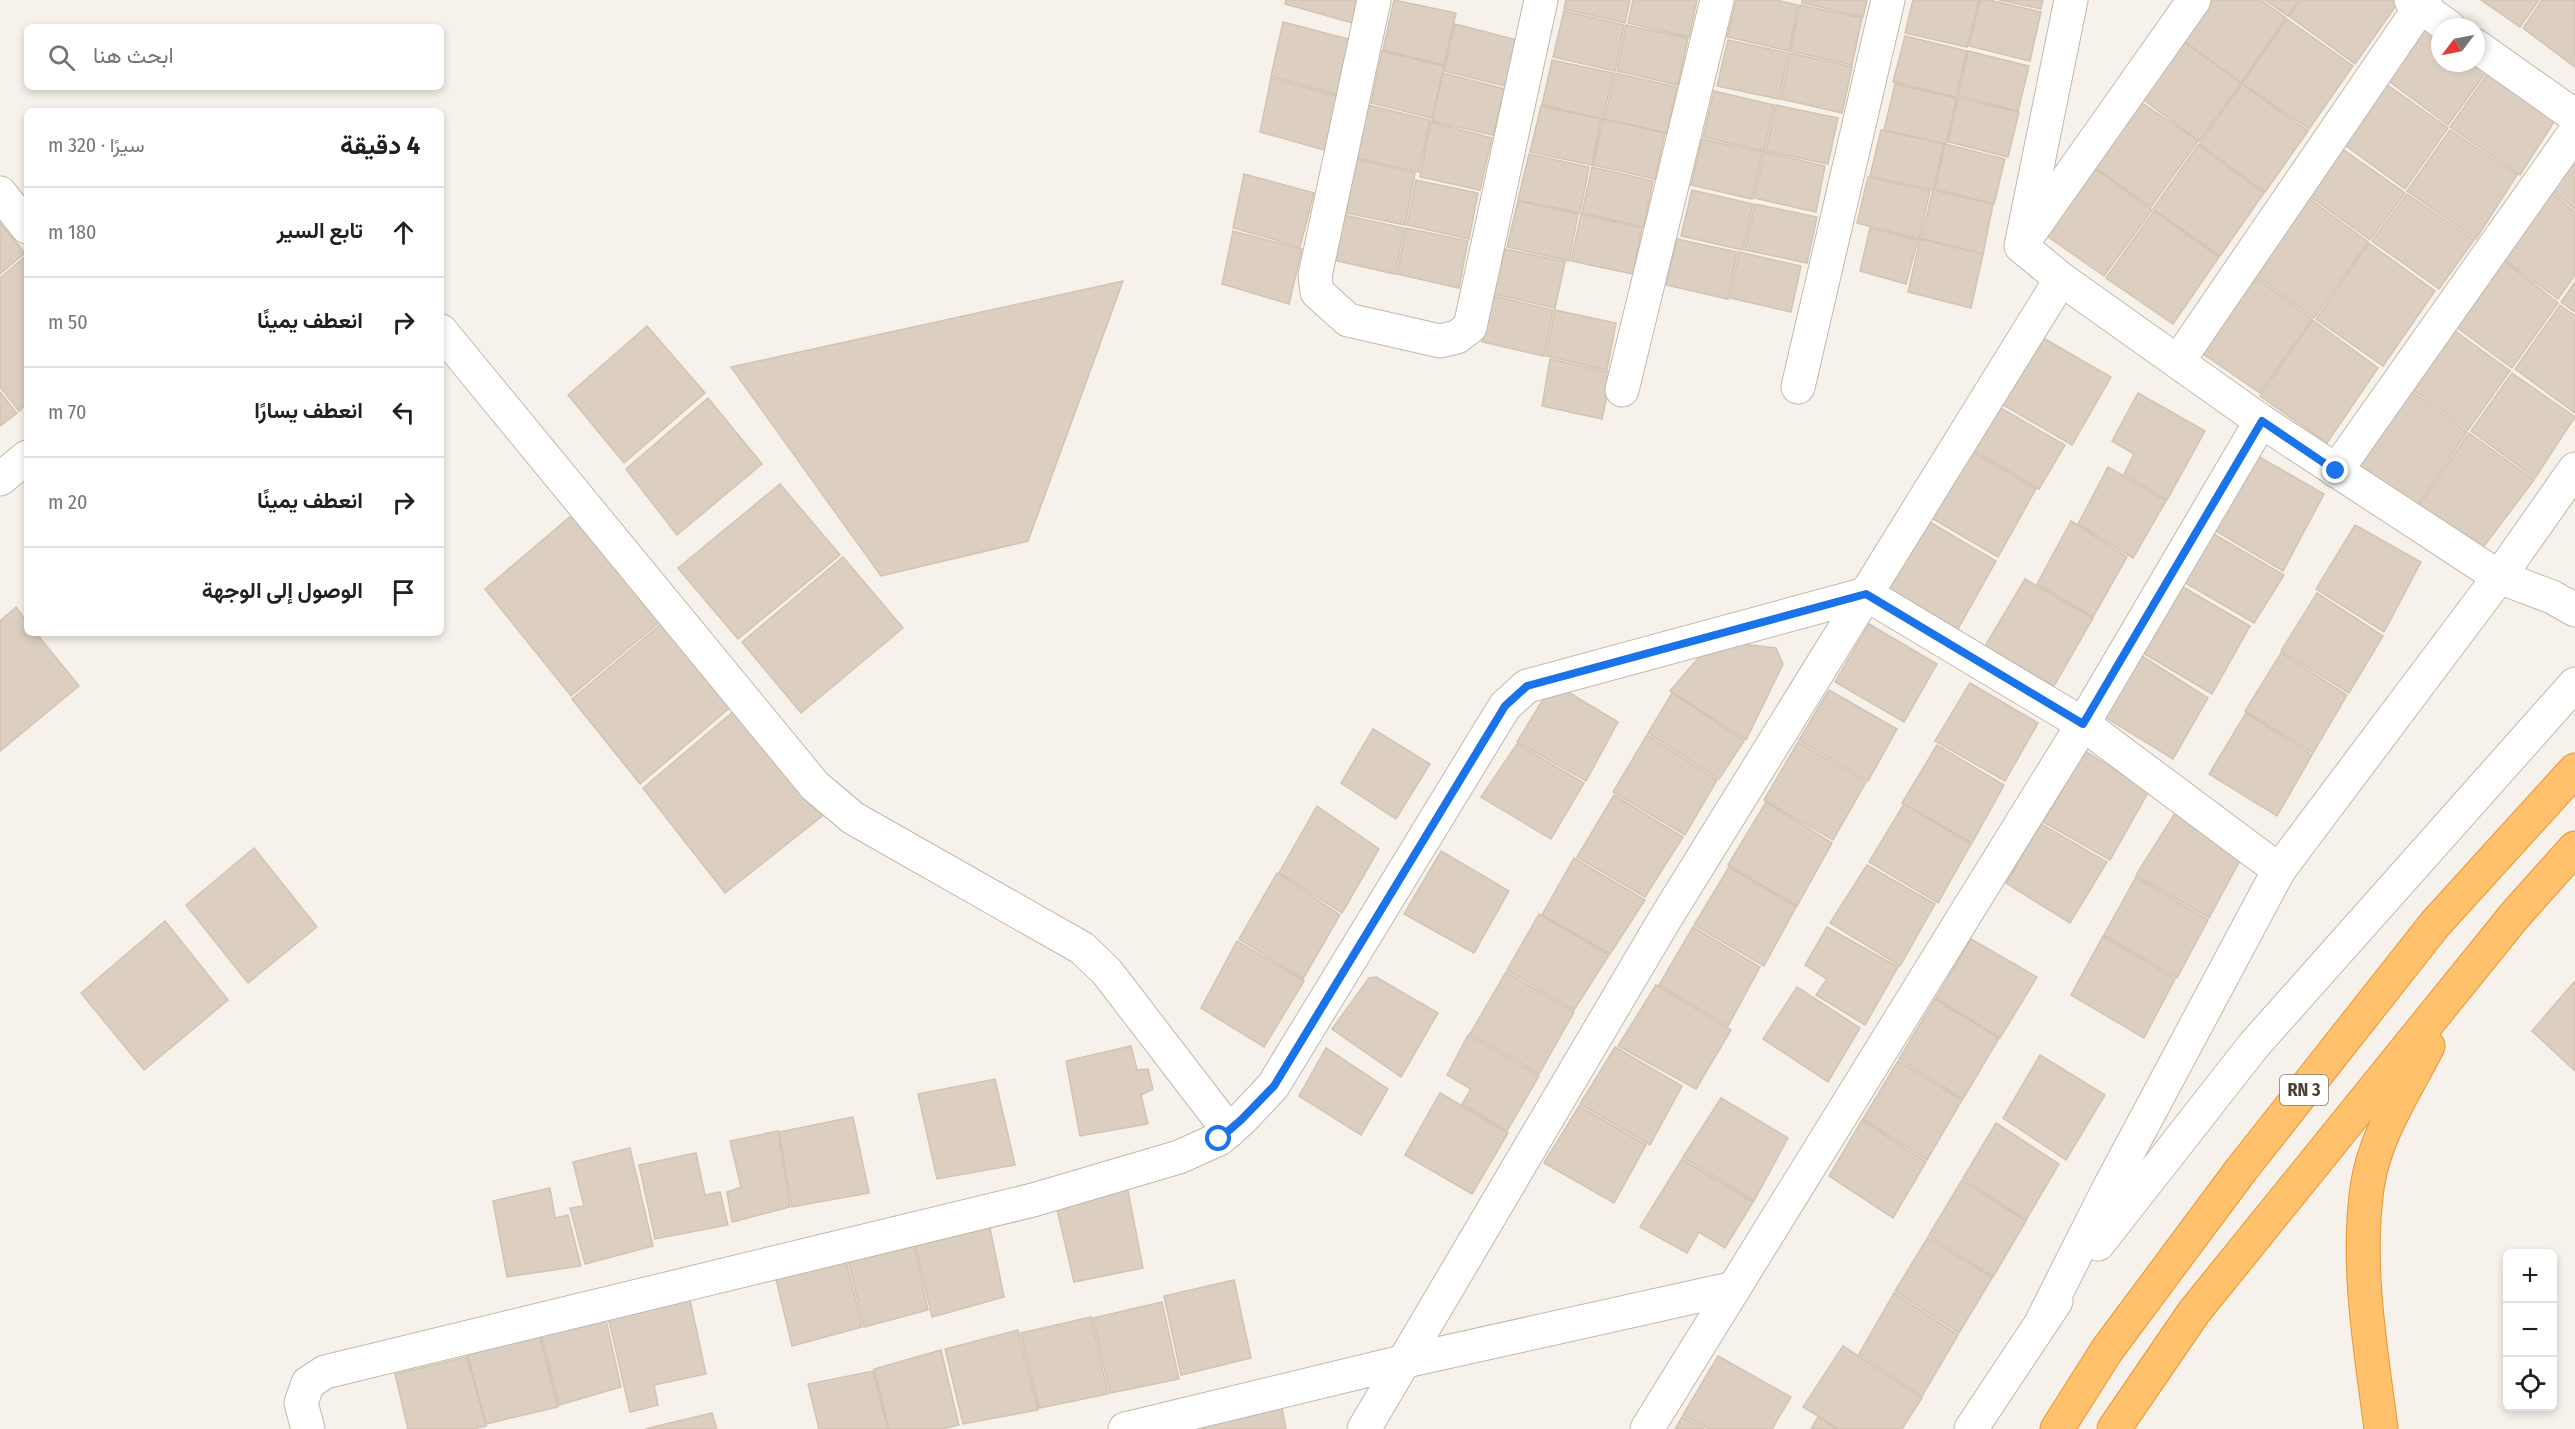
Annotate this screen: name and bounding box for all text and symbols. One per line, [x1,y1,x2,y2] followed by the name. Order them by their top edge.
[2431,18,2485,72] north arrow
[24,24,444,90] search box
[45,41,78,74] icon: search
[93,42,174,69] text: ابحث هنا
[340,130,420,161] text: 4 دقيقة
[48,133,145,157] text: سيرًا · 320 m
[387,216,420,249] icon: ahead
[276,217,363,244] text: تابع السير
[48,220,96,244] text: 180 m
[387,306,420,339] icon: right
[257,307,363,334] text: انعطف يمينًا
[48,310,88,334] text: 50 m
[387,396,420,429] icon: left
[254,397,363,424] text: انعطف يسارًا
[48,400,86,424] text: 70 m
[2322,457,2348,483] route end
[387,486,420,519] icon: right
[257,487,363,514] text: انعطف يمينًا
[48,490,87,514] text: 20 m
[387,576,420,609] icon: arrive
[202,577,363,604] text: الوصول إلى الوجهة
[2280,1075,2328,1105] road number: RN 3
[1205,1125,1231,1151] route start
[2503,1249,2557,1411] map controls
[2503,1249,2557,1303] button: +
[2503,1303,2557,1357] button: −
[2503,1357,2557,1411] button: locate

